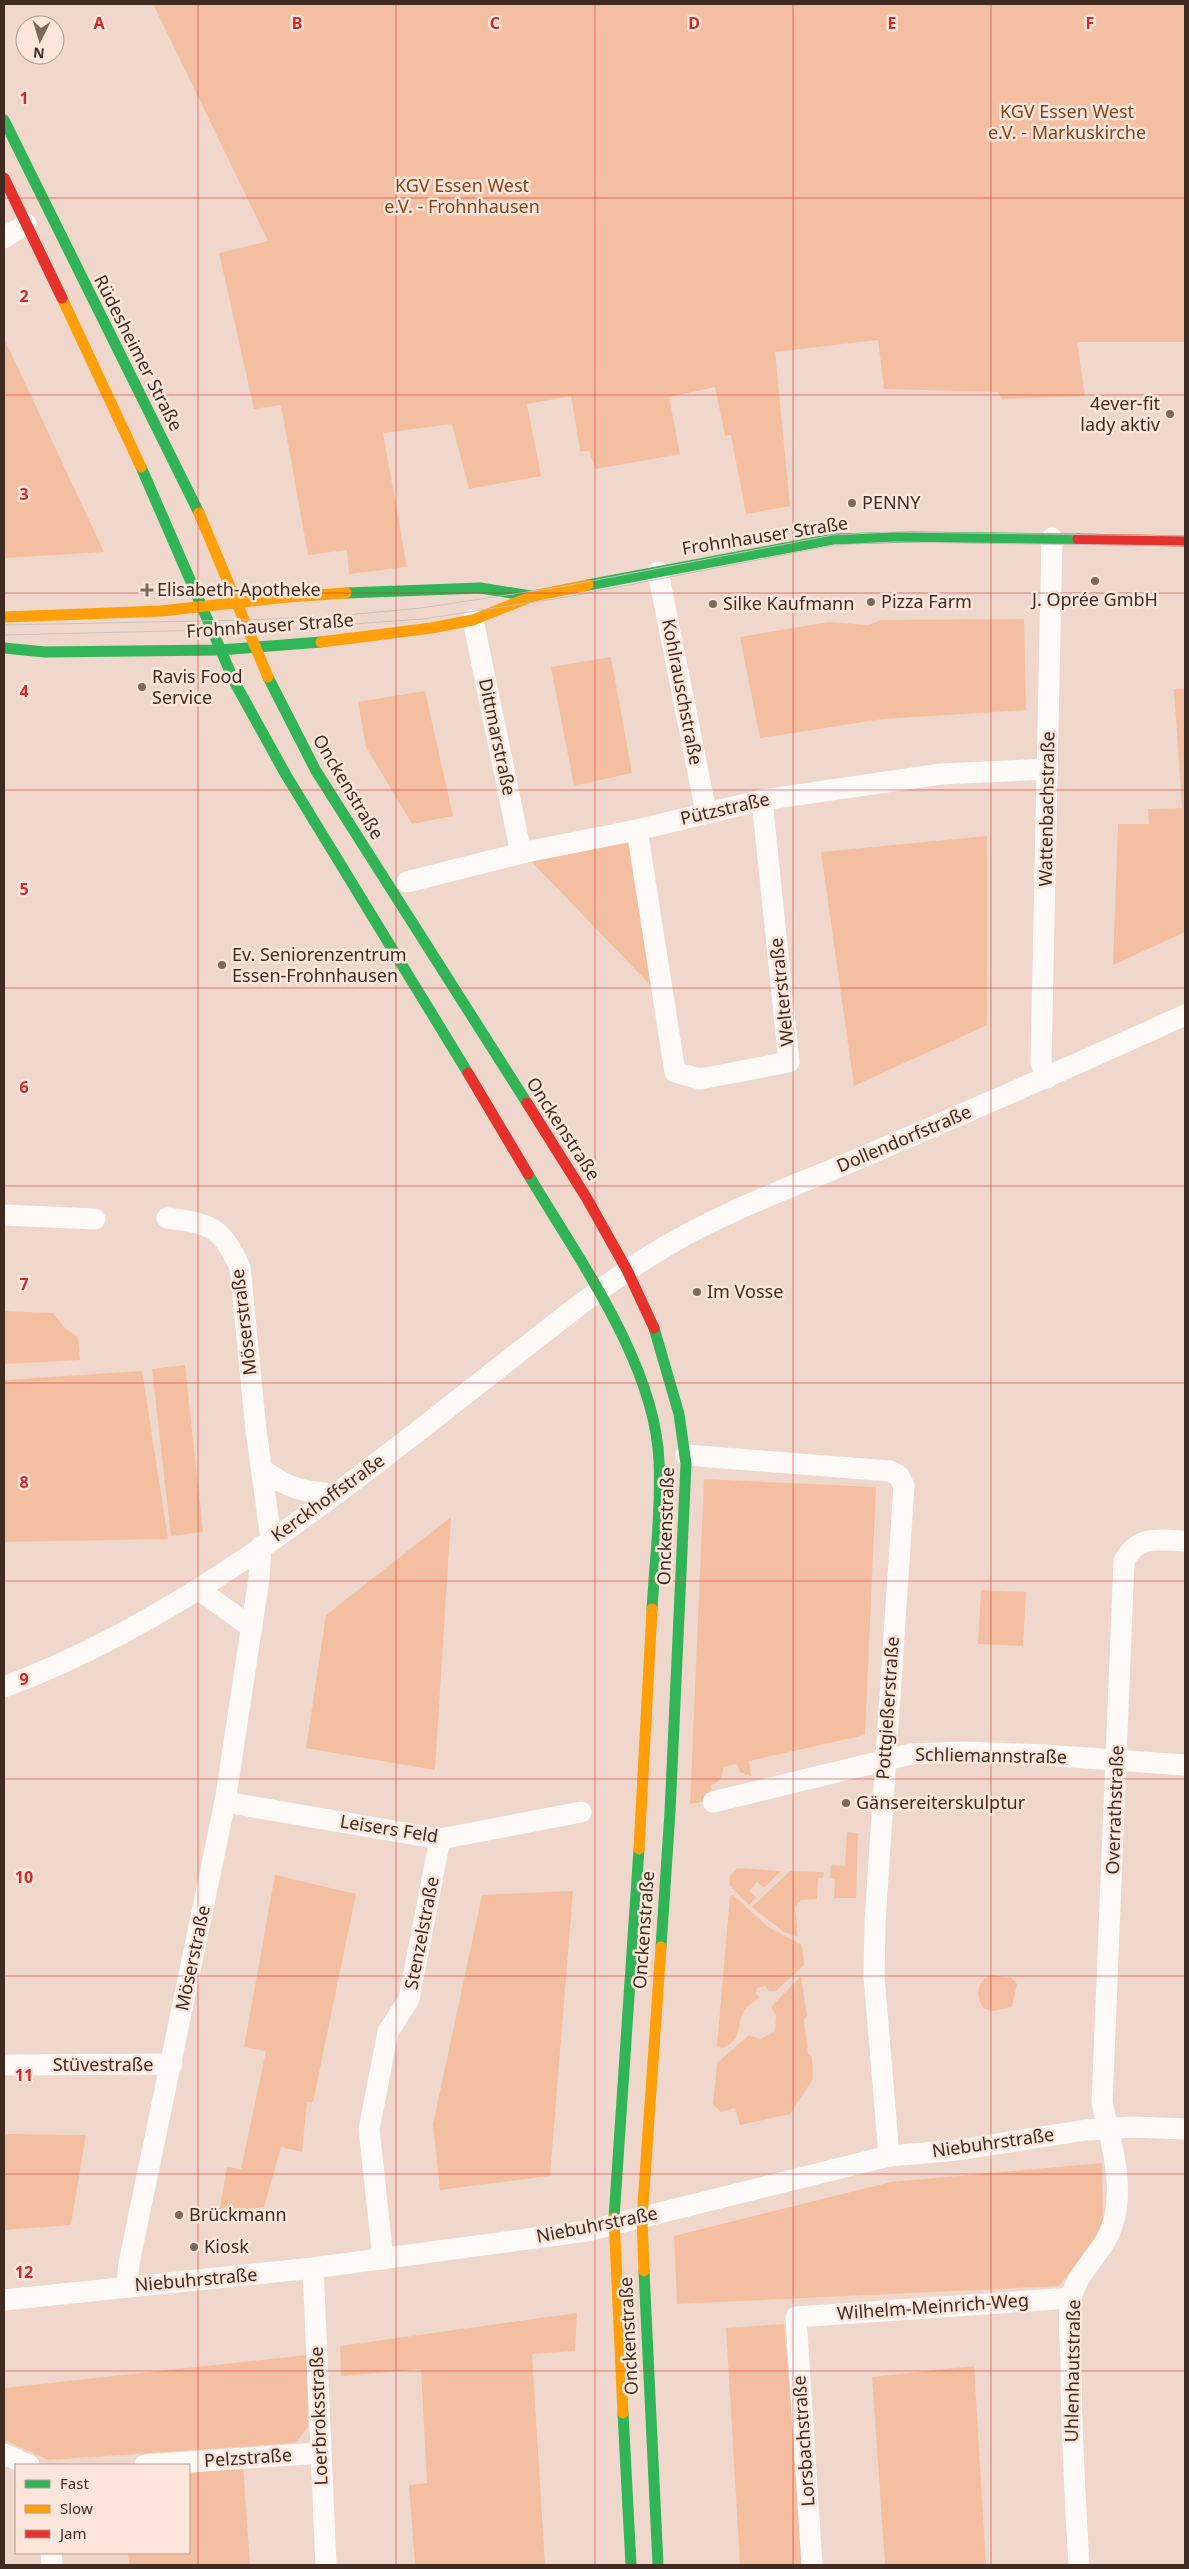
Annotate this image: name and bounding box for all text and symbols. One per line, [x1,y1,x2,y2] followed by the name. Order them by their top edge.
[93,12,105,34] text: A
[292,12,302,34] text: B
[490,12,500,34] text: C
[688,12,700,34] text: D
[888,12,897,34] text: E
[1086,12,1094,34] text: F
[15,15,65,65] north arrow
[32,43,45,63] text: N
[19,87,29,109] text: 1
[988,99,1146,144] park label: KGV Essen West e.V. - Markuskirche
[384,173,540,218] park label: KGV Essen West e.V. - Frohnhausen
[89,270,189,435] street label: Rüdesheimer Straße
[19,285,29,307] text: 2
[1080,391,1161,436] place label: 4ever-fit lady aktiv
[1164,408,1176,420] marker: 4ever-fit lady aktiv
[19,483,29,505] text: 3
[862,490,921,514] place label: PENNY
[846,497,858,509] marker: PENNY
[680,510,850,560] street label: Frohnhauser Straße
[1089,575,1101,587] marker: J. Oprée GmbH
[157,577,321,601] place label: Elisabeth-Apotheke
[141,584,153,596] marker: Elisabeth-Apotheke
[1030,587,1158,611] place label: J. Oprée GmbH
[881,589,972,613] place label: Pizza Farm
[723,591,854,615] place label: Silke Kaufmann
[865,596,877,608] marker: Pizza Farm
[707,598,719,610] marker: Silke Kaufmann
[185,607,354,643] street label: Frohnhauser Straße
[657,617,709,767] street label: Kohlrauschstraße
[152,664,243,709] place label: Ravis Food Service
[474,676,522,797] street label: Dittmarstraße
[19,680,29,702] text: 4
[136,681,148,693] marker: Ravis Food Service
[308,730,390,843] street label: Onckenstraße
[1033,731,1059,887] street label: Wattenbachstraße
[678,786,772,830] street label: Pützstraße
[19,878,29,900] text: 5
[763,937,799,1048] street label: Welterstraße
[232,942,407,987] place label: Ev. Seniorenzentrum Essen-Frohnhausen
[216,959,228,971] marker: Ev. Seniorenzentrum Essen-Frohnhausen
[522,1072,606,1185] street label: Onckenstraße
[19,1076,29,1098] text: 6
[833,1099,975,1177] street label: Dollendorfstraße
[225,1267,261,1377] street label: Möserstraße
[19,1273,29,1295] text: 7
[707,1279,783,1303] place label: Im Vosse
[691,1286,703,1298] marker: Im Vosse
[266,1448,389,1547] street label: Kerckhoffstraße
[651,1466,679,1586] street label: Onckenstraße
[19,1471,29,1493] text: 8
[870,1636,904,1780] street label: Pottgießerstraße
[19,1668,29,1690] text: 9
[915,1742,1067,1768] street label: Schliemannstraße
[1100,1745,1128,1875] street label: Overrathstraße
[856,1790,1026,1814] place label: Gänsereiterskulptur
[840,1797,852,1809] marker: Gänsereiterskulptur
[338,1808,440,1848] street label: Leisers Feld
[15,1866,33,1888] text: 10
[627,1870,659,1990] street label: Onckenstraße
[398,1874,444,1991] street label: Stenzelstraße
[169,1903,215,2013] street label: Möserstraße
[53,2052,153,2076] street label: Stüvestraße
[15,2064,33,2086] text: 11
[930,2122,1055,2162] street label: Niebuhrstraße
[534,2201,659,2248] street label: Niebuhrstraße
[189,2202,287,2226] place label: Brückmann
[173,2209,185,2221] marker: Brückmann
[204,2234,249,2258] place label: Kiosk
[188,2241,200,2253] marker: Kiosk
[15,2261,33,2283] text: 12
[134,2262,258,2296] street label: Niebuhrstraße
[613,2276,643,2396] street label: Onckenstraße
[836,2287,1030,2325] street label: Wilhelm-Meinrich-Weg
[1059,2299,1085,2443] street label: Uhlenhautstraße
[304,2346,332,2486] street label: Loerbroksstraße
[786,2375,820,2507] street label: Lorsbachstraße
[203,2442,293,2472] street label: Pelzstraße
[15,2464,190,2554] legend
[60,2473,89,2493] text: Fast
[60,2498,93,2518] text: Slow
[58,2523,87,2543] text: Jam

